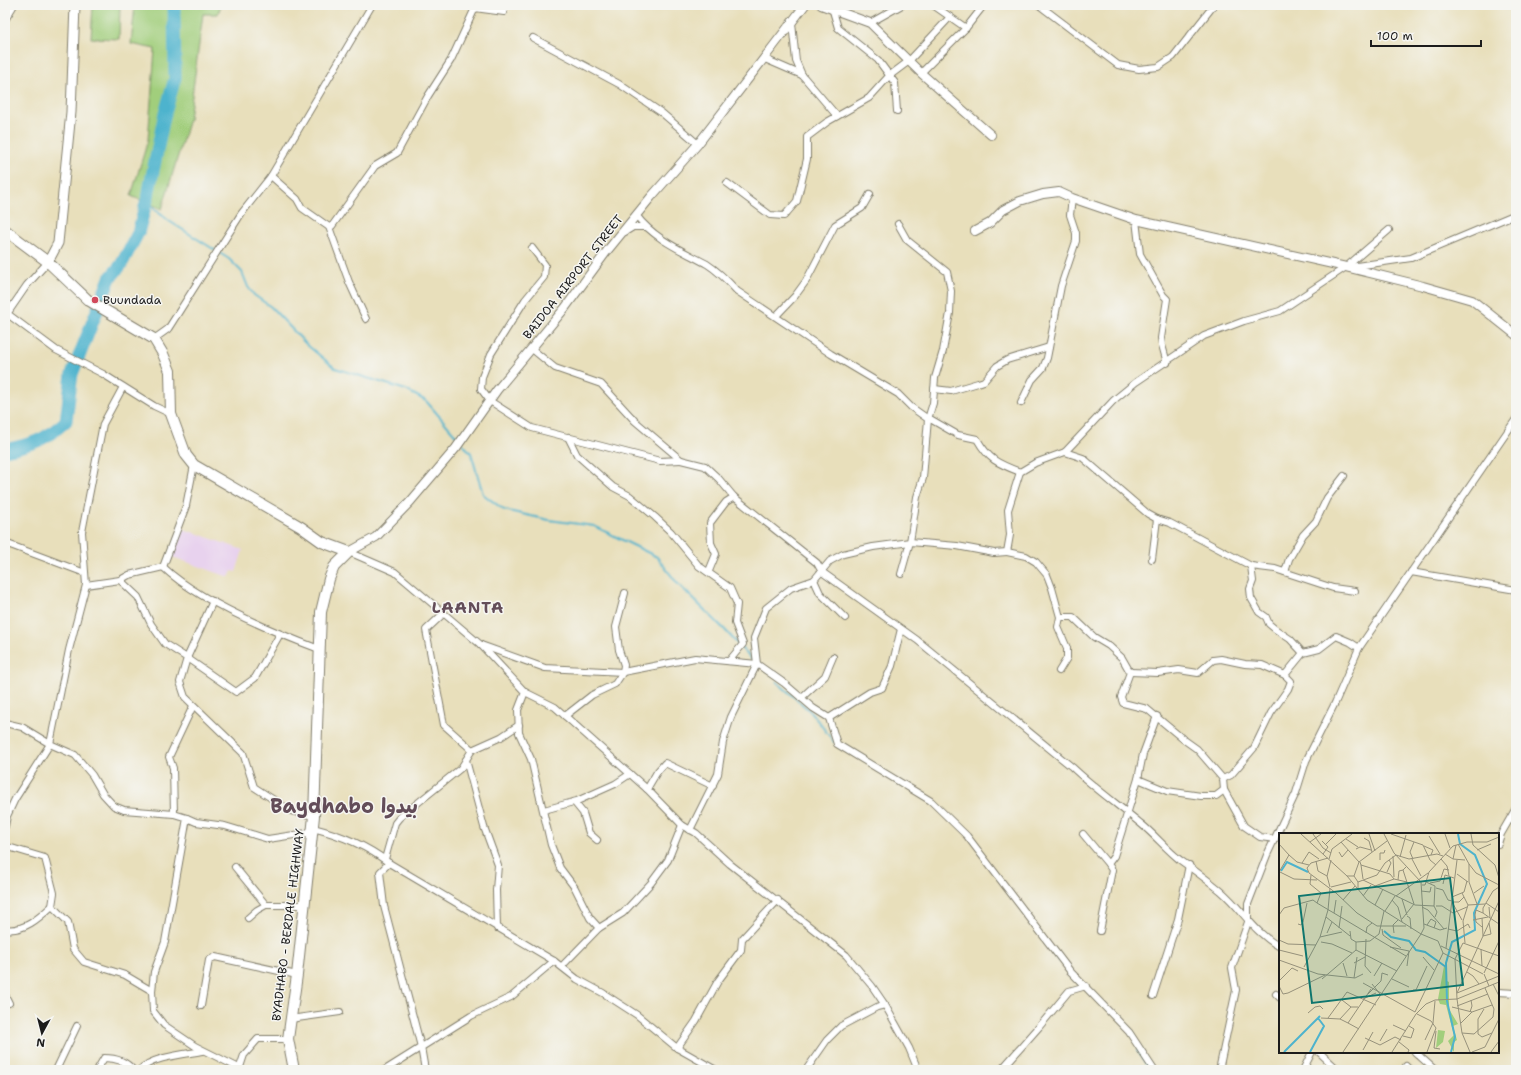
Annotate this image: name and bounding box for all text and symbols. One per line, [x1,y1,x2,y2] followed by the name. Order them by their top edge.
[1371,22,1481,48] scale bar
[1377,28,1413,44] text: 100 m
[519,211,627,343] street label: BAIDOA AIRPORT STREET
[103,292,162,308] place label: Buundada
[90,295,100,305] marker: Buundada
[432,597,504,618] district label: LAANTA
[270,793,418,819] district label: Baydhabo بيدوا
[268,827,308,1022] street label: BYADHABO - BERDALE HIGHWAY
[1279,833,1499,1053] inset map
[22,1013,62,1053] north arrow
[35,1034,46,1050] text: N

